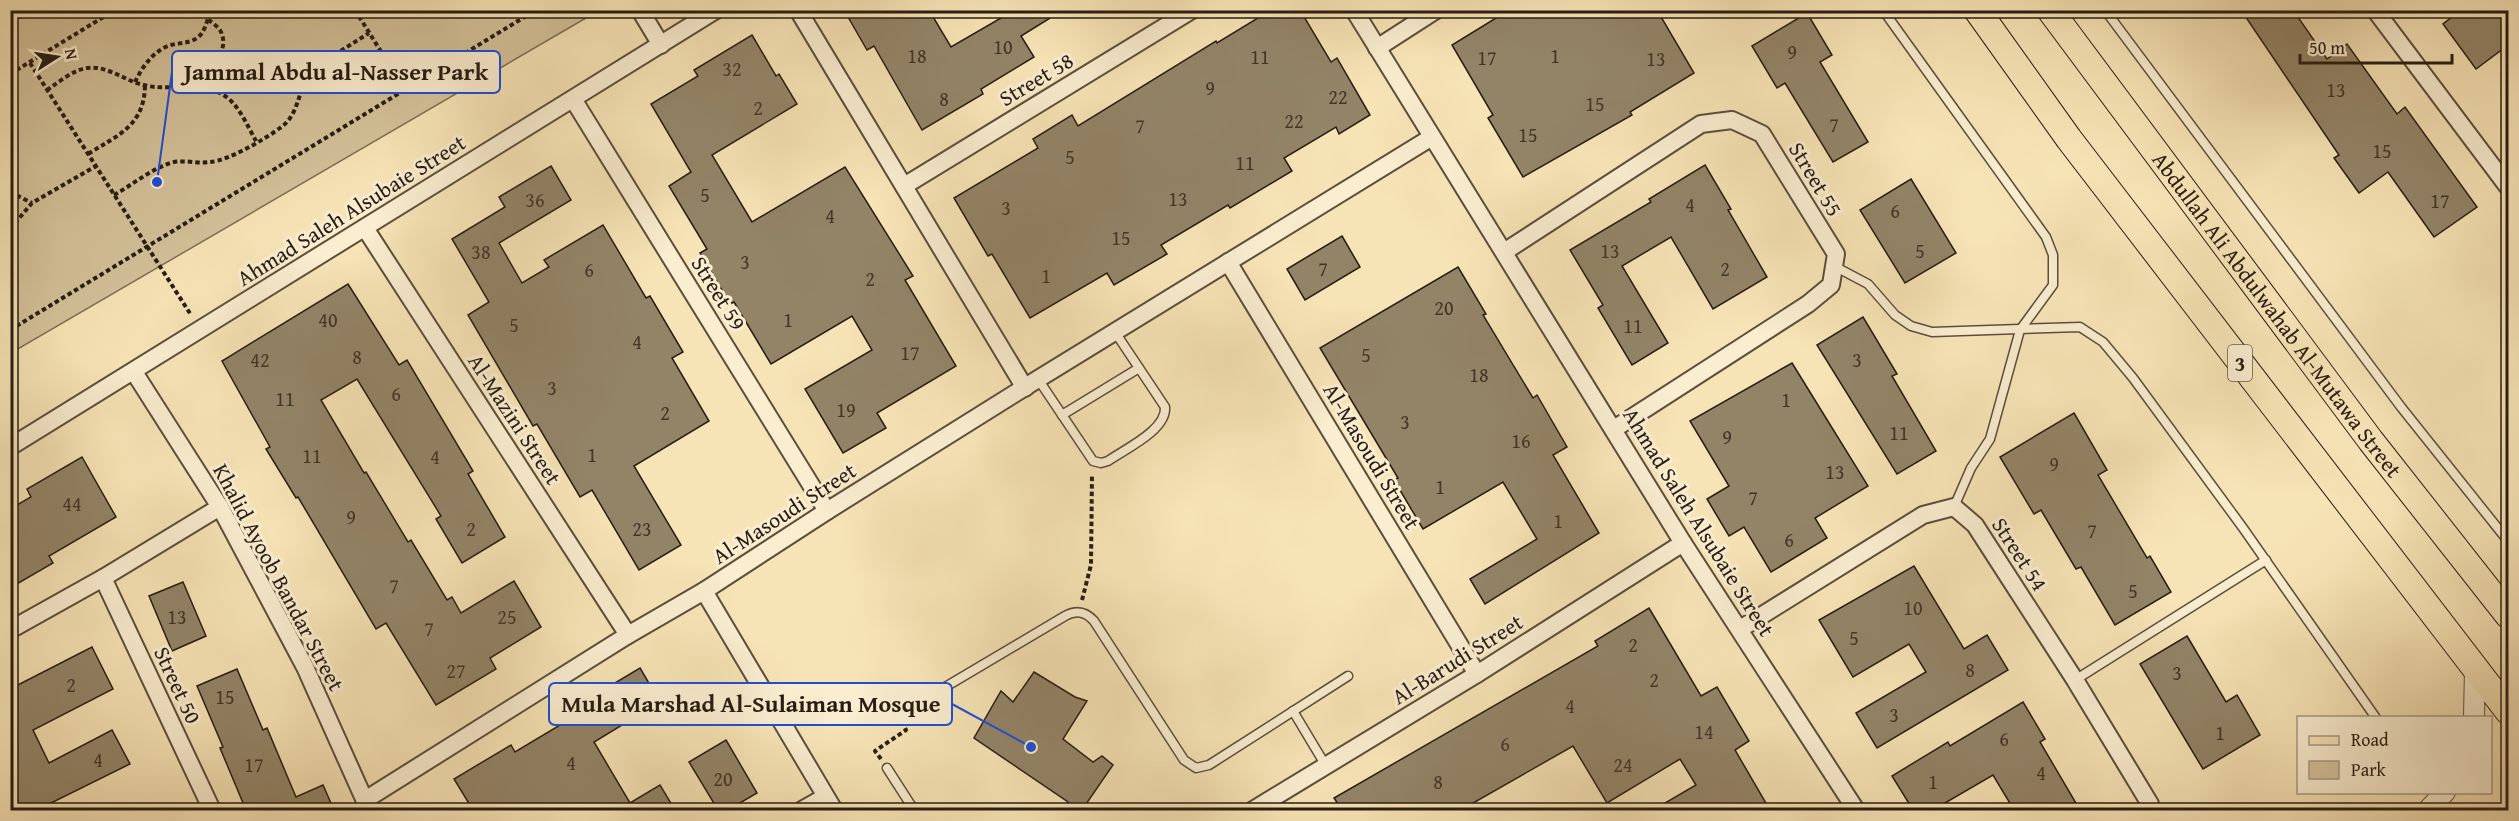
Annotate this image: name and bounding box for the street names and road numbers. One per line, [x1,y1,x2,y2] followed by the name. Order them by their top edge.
[993,44,1079,114] street label: Street 58
[230,126,472,294] street label: Ahmad Saleh Alsubaie Street
[1781,136,1851,222] street label: Street 55
[2145,145,2410,484] street label: Abdullah Ali Abdulwahab Al-Mutawa Street
[684,250,754,336] street label: Street 59
[2228,345,2252,381] road number: 3
[461,347,569,491] street label: Al-Mazini Street
[1316,377,1429,535] street label: Al-Masoudi Street
[1615,401,1783,643] street label: Ahmad Saleh Alsubaie Street
[706,454,862,572] street label: Al-Masoudi Street
[205,458,353,696] street label: Khalid Ayoob Bandar Street
[1984,511,2056,597] street label: Street 54
[1385,606,1529,712] street label: Al-Barudi Street
[146,641,210,729] street label: Street 50

